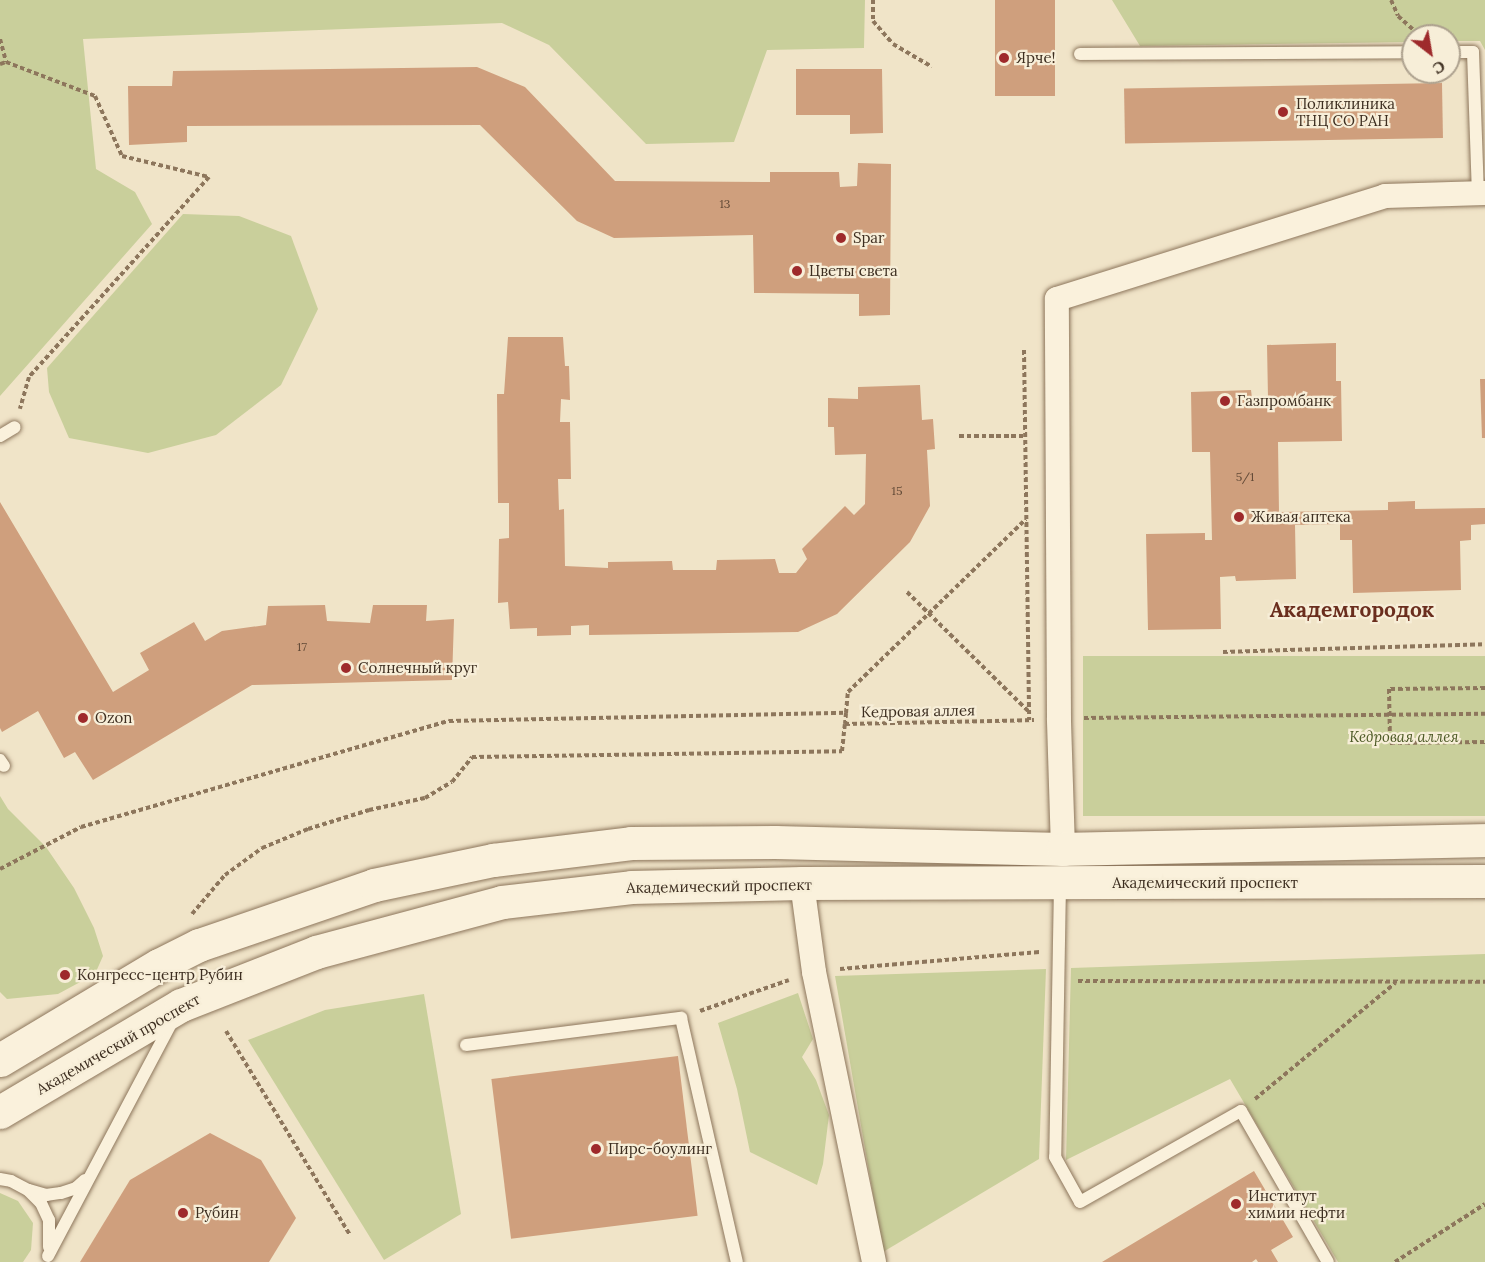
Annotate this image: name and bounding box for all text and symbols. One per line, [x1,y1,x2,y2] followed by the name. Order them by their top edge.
[1401,24,1461,84] north arrow
[1016,49,1056,67] place label: Ярче!
[997,51,1011,65] marker: Ярче!
[1429,56,1449,79] text: С
[1296,94,1395,129] place label: Поликлиника ТНЦ СО РАН
[1274,103,1292,121] marker: Поликлиника ТНЦ СО РАН
[719,197,731,211] house number: 13
[853,229,885,247] place label: Spar
[834,231,848,245] marker: Spar
[809,262,898,280] place label: Цветы света
[790,264,804,278] marker: Цветы света
[1237,392,1331,410] place label: Газпромбанк
[1218,394,1232,408] marker: Газпромбанк
[1236,470,1254,484] house number: 5/1
[892,484,902,498] house number: 15
[1251,508,1351,526] place label: Живая аптека
[1232,510,1246,524] marker: Живая аптека
[1270,597,1434,623] district label: Академгородок
[297,640,307,654] house number: 17
[358,659,477,677] place label: Солнечный круг
[339,661,353,675] marker: Солнечный круг
[861,701,975,721] street label: Кедровая аллея
[95,709,132,727] place label: Ozon
[76,711,90,725] marker: Ozon
[1349,728,1459,746] park label: Кедровая аллея
[1112,874,1298,892] street label: Академический проспект
[626,875,812,897] street label: Академический проспект
[77,966,243,984] place label: Конгресс-центр Рубин
[58,968,72,982] marker: Конгресс-центр Рубин
[33,990,203,1098] street label: Академический проспект
[608,1140,712,1158] place label: Пирс-боулинг
[589,1142,603,1156] marker: Пирс-боулинг
[1248,1186,1345,1221] place label: Институт химии нефти
[1229,1197,1243,1211] marker: Институт химии нефти
[195,1204,239,1222] place label: Рубин
[176,1206,190,1220] marker: Рубин

